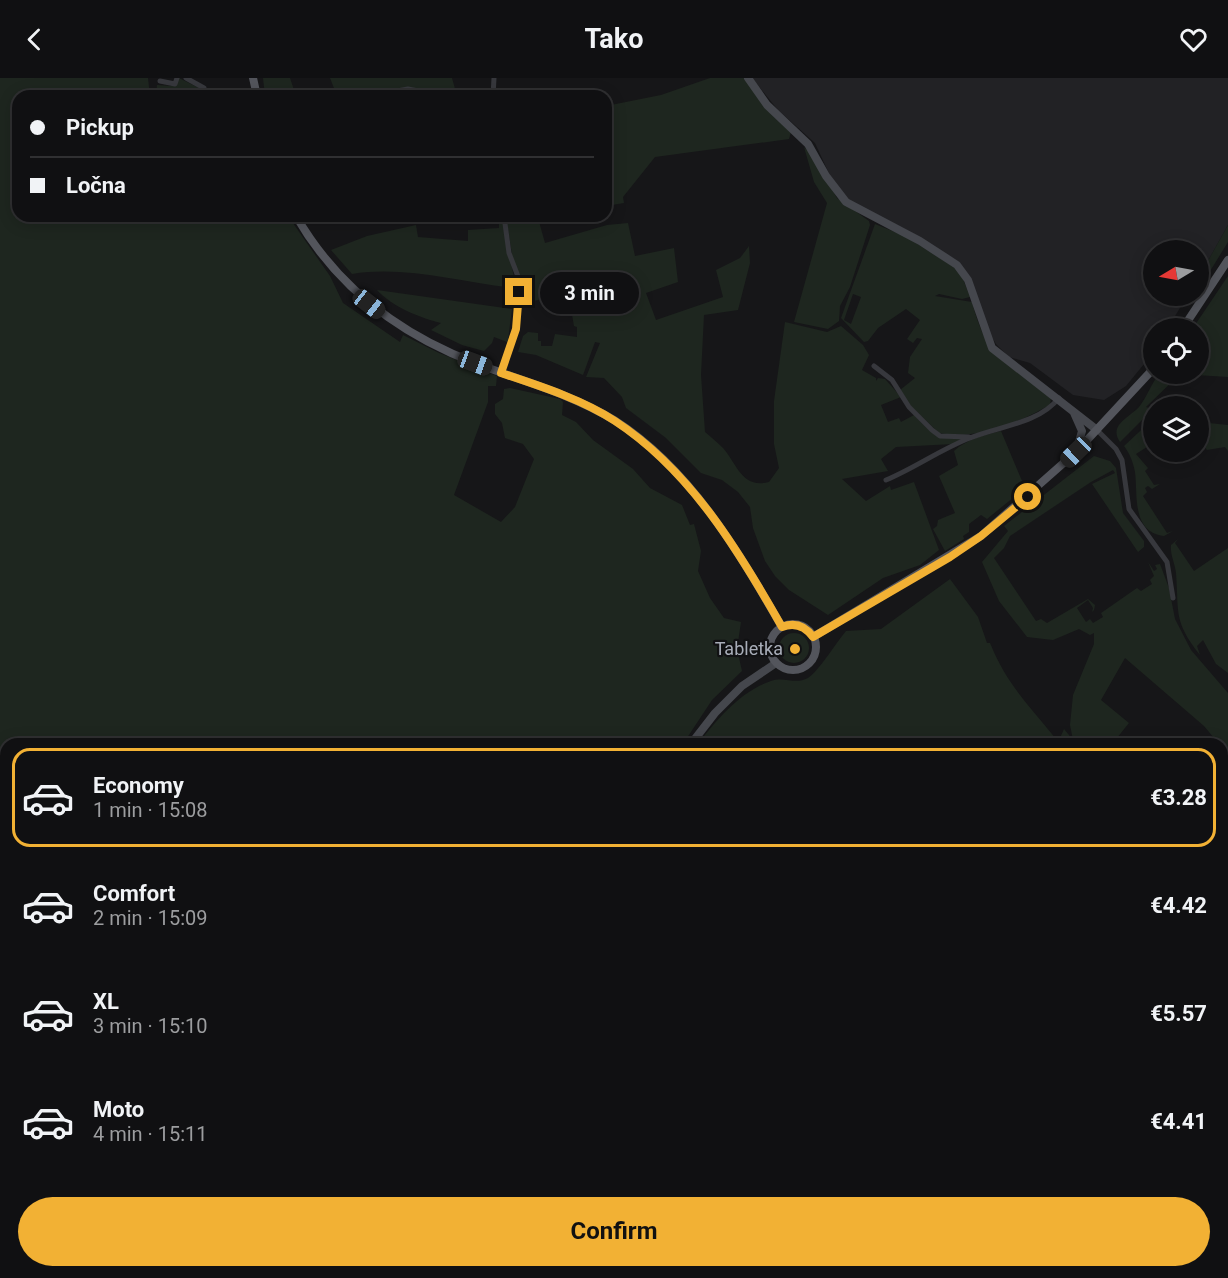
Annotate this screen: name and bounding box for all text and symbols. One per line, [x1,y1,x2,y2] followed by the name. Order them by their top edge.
[18,23,51,56] icon: back
[585,23,643,55] text: Tako
[1177,23,1210,56] icon: heart
[66,115,134,140] text: Pickup
[66,173,126,198] text: Ločna
[1143,240,1209,306] north arrow
[1143,240,1209,462] map controls
[540,271,639,313] callout: 3 min
[505,278,532,305] route end
[564,281,615,305] text: 3 min
[349,286,389,322] car
[1143,318,1209,384] button: locate
[455,348,495,378] car
[1143,396,1209,462] button: layers
[1057,433,1095,471] car
[1014,483,1041,510] route start
[715,638,783,659] place label: Tabletka
[788,642,802,656] marker: Tabletka
[21,771,75,825] icon: car
[93,773,184,798] text: Economy
[1150,785,1207,810] text: €3.28
[93,798,208,822] text: 1 min · 15:08
[21,879,75,933] icon: car
[93,881,175,906] text: Comfort
[1150,893,1207,918] text: €4.42
[93,906,208,930] text: 2 min · 15:09
[21,987,75,1041] icon: car
[93,989,119,1014] text: XL
[1150,1001,1207,1026] text: €5.57
[93,1014,208,1038] text: 3 min · 15:10
[21,1095,75,1149] icon: car
[93,1097,144,1122] text: Moto
[1150,1109,1207,1134] text: €4.41
[93,1122,208,1146] text: 4 min · 15:11
[18,1197,1210,1266] button: Confirm

